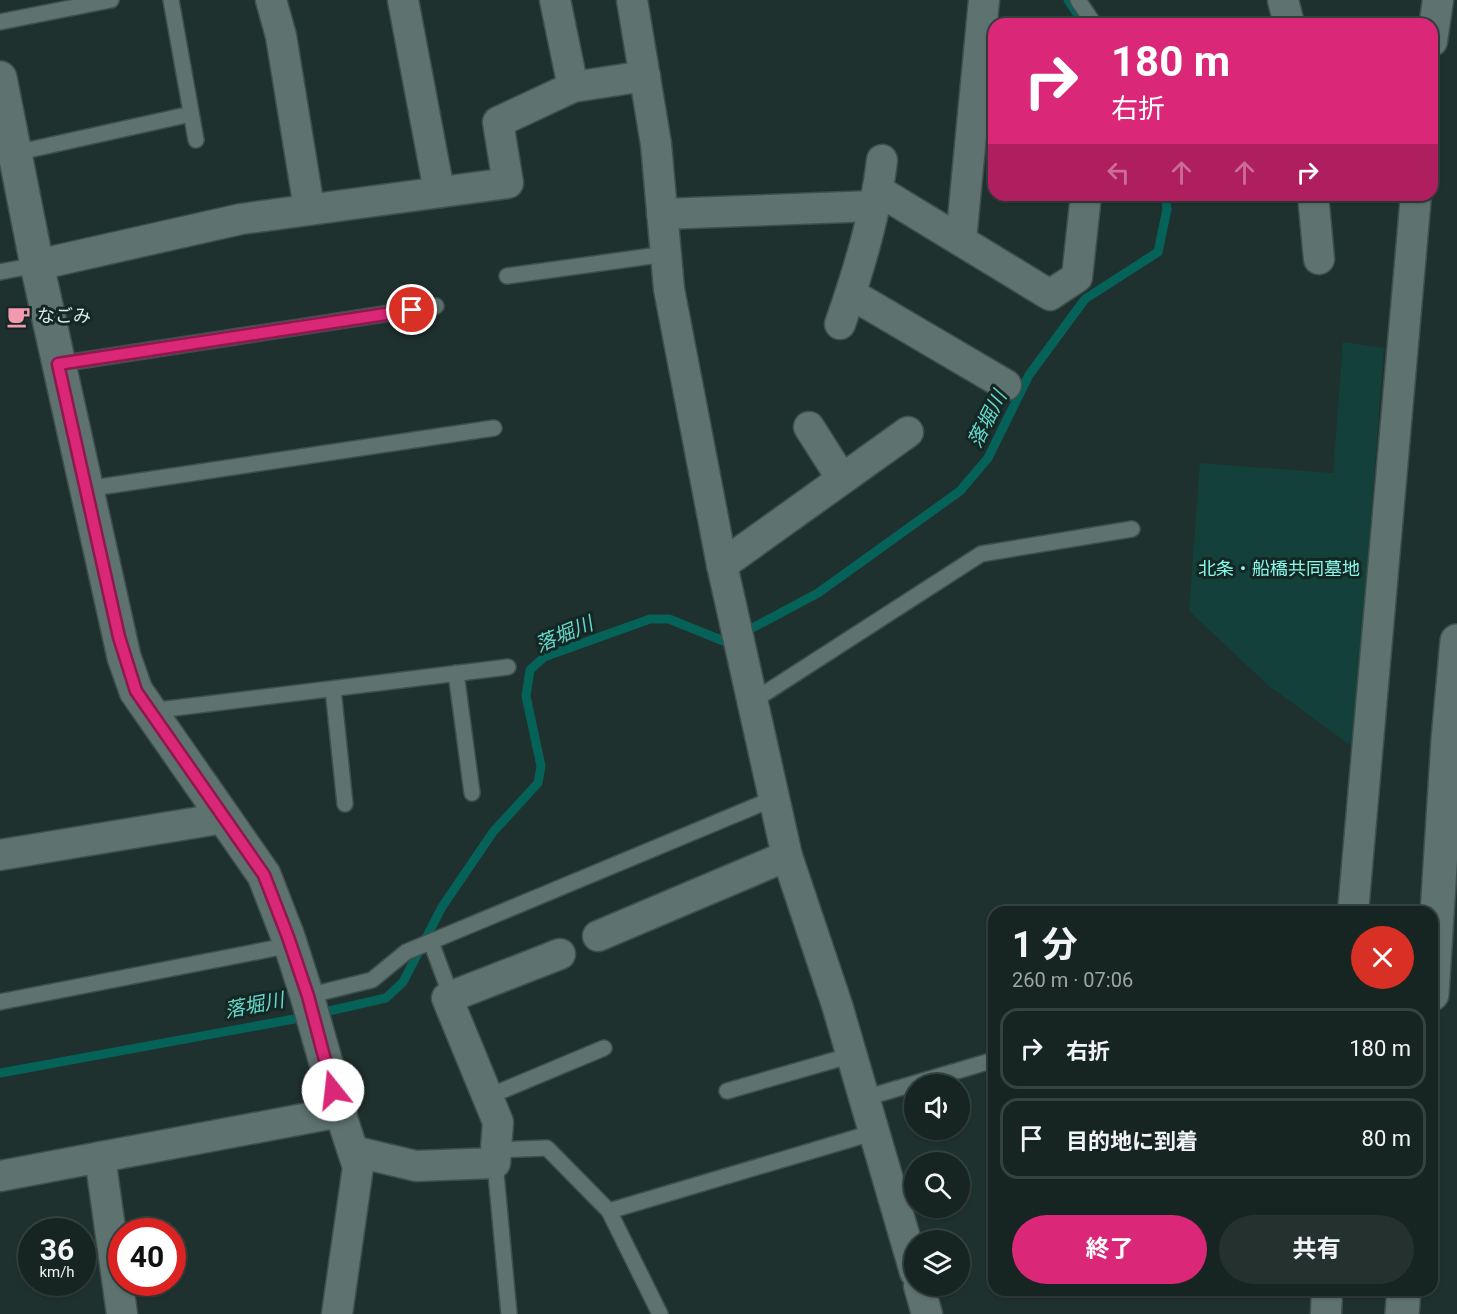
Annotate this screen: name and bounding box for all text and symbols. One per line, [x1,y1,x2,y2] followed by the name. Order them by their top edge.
[1111,37,1230,86] text: 180 m
[1012,42,1090,120] icon: right
[1111,93,1165,125] text: 右折
[1102,156,1135,189] icon: left
[1165,156,1198,189] icon: ahead
[1228,156,1261,189] icon: ahead
[1291,156,1324,189] icon: right
[386,284,437,335] pin
[395,293,428,326] icon: arrive
[6,303,32,329] cafe icon: なごみ
[37,305,91,326] place label: なごみ
[963,385,1012,451] water label: 落堀川
[1198,558,1360,579] park label: 北条・船橋共同墓地
[532,610,598,657] water label: 落堀川
[1012,924,1078,966] text: 1 分
[1351,926,1414,989] button: close
[1012,968,1133,992] text: 260 m · 07:06
[222,987,288,1023] water label: 落堀川
[1015,1032,1048,1065] icon: right
[1349,1036,1411,1061] text: 180 m
[1066,1039,1110,1064] text: 右折
[301,1058,365,1122] position arrow
[904,1074,970,1296] map controls
[904,1074,970,1140] button: sound
[1015,1122,1048,1155] icon: arrive
[1362,1126,1411,1151] text: 80 m
[1066,1129,1198,1154] text: 目的地に到着
[904,1152,970,1218] button: search
[1012,1215,1207,1284] button: 終了
[1219,1215,1414,1284] button: 共有
[108,1218,186,1296] speed limit sign: 40
[904,1230,970,1296] button: layers
[40,1232,74,1267] text: 36
[39,1263,75,1281] text: km/h

